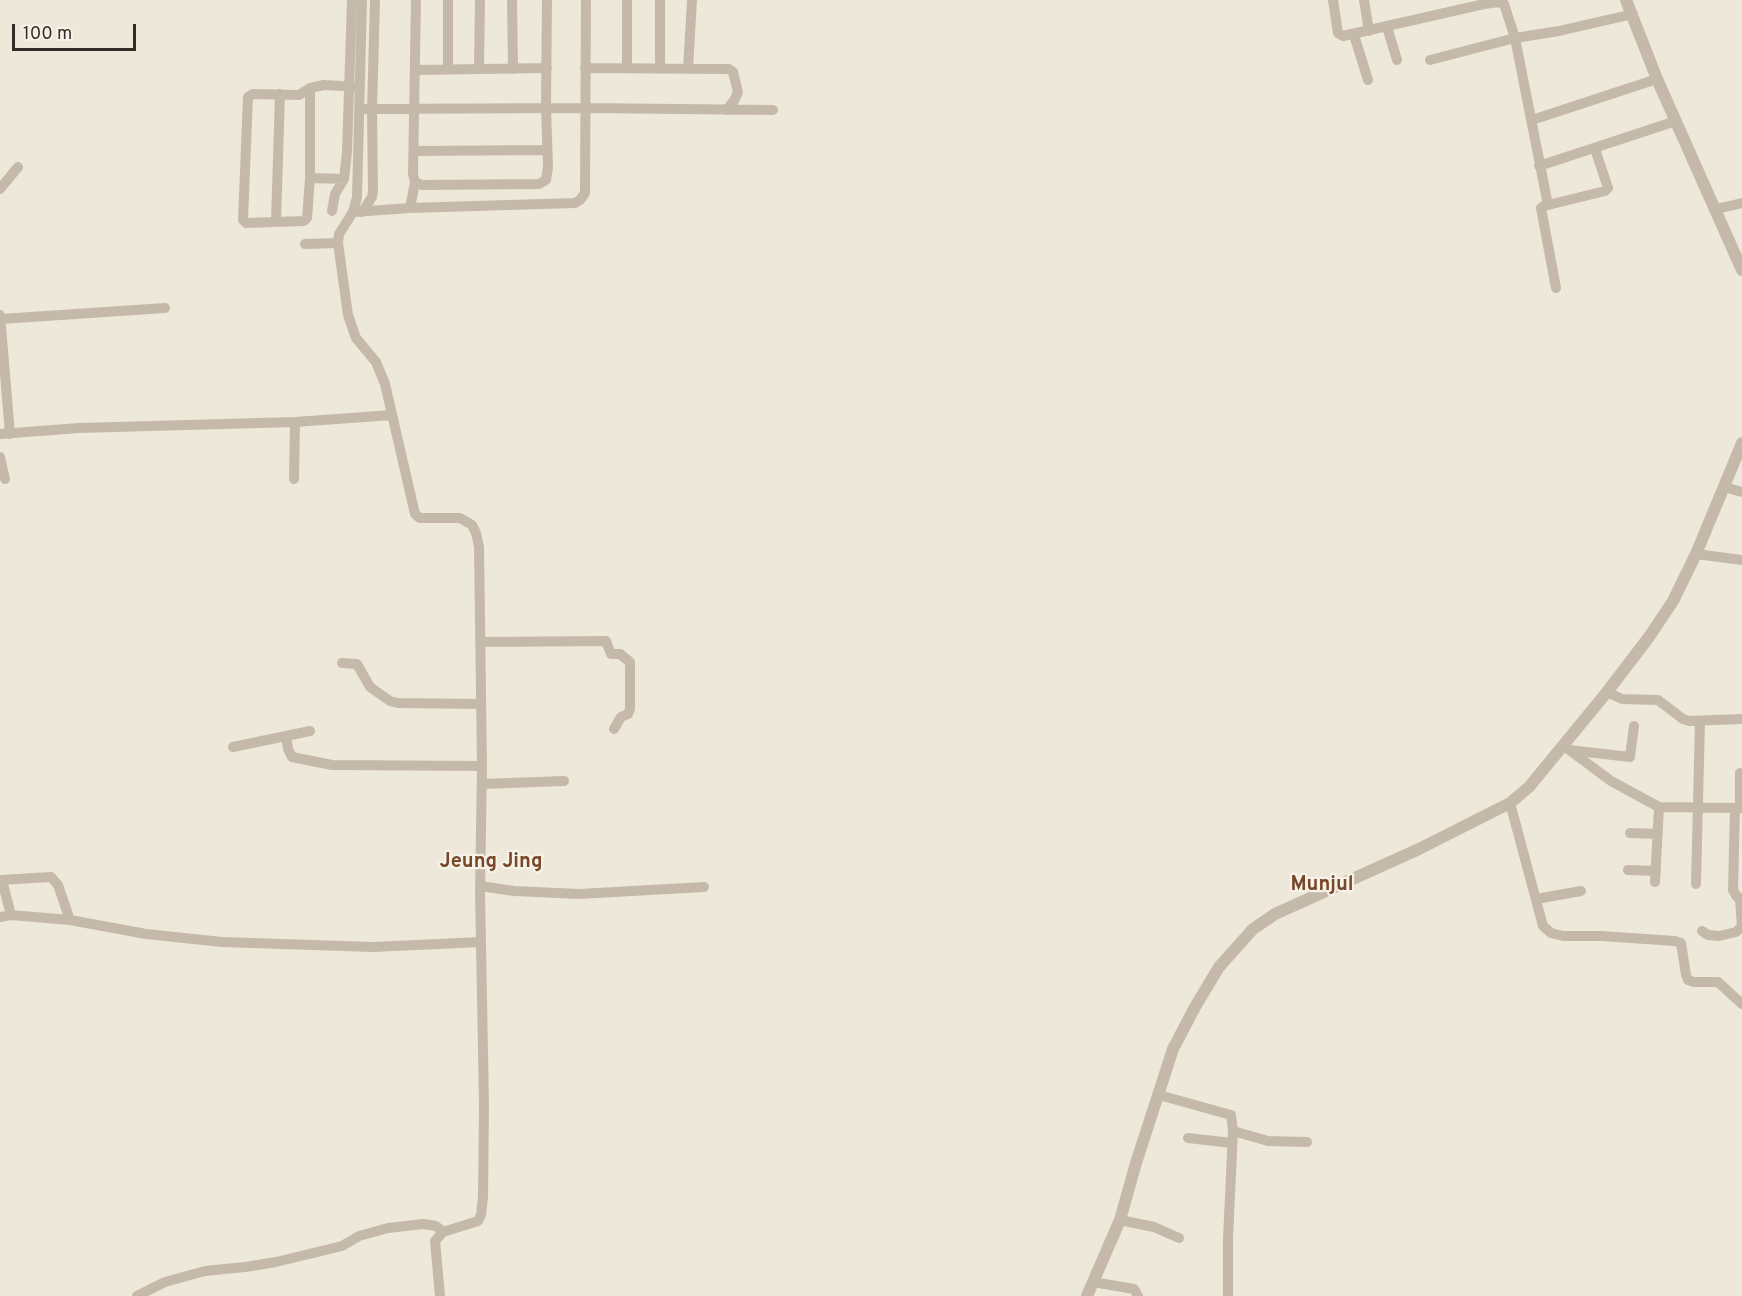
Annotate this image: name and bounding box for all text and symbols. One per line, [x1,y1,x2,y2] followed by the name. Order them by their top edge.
[15,12,140,50] scale bar
[23,23,72,46] text: 100 m
[440,851,542,875] district label: Jeung Jing
[1290,874,1354,898] district label: Munjul

